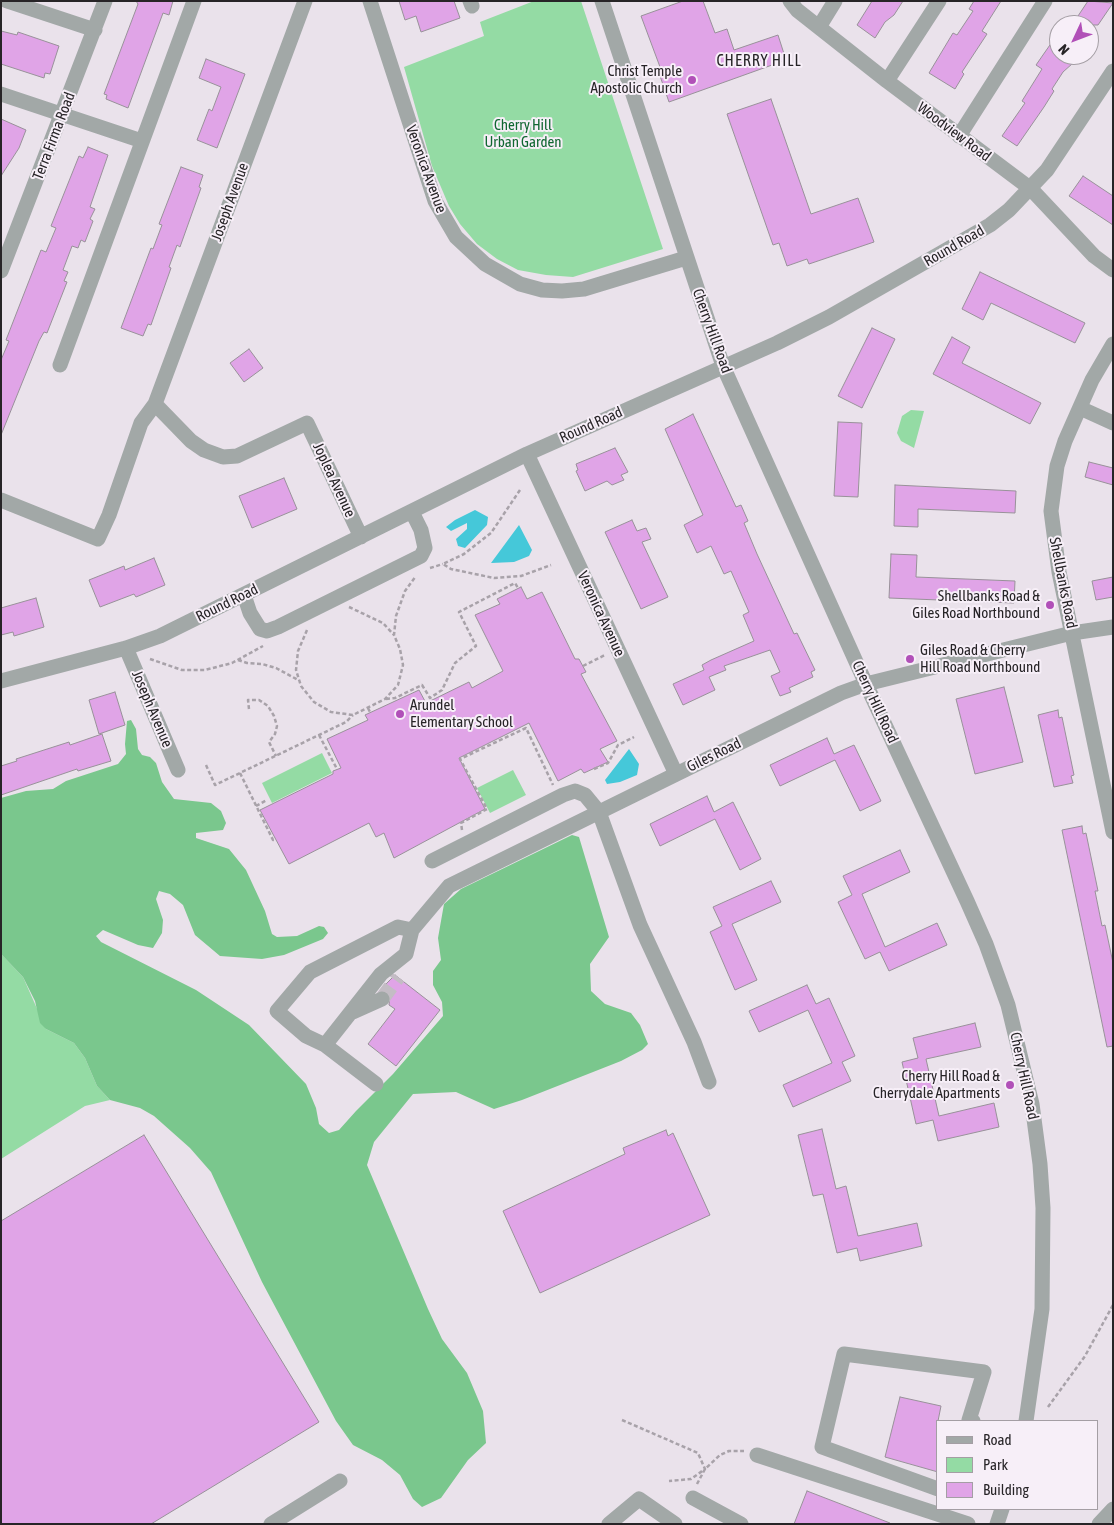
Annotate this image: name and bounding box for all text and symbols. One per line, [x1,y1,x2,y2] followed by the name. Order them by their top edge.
[1049,15,1099,65] north arrow
[1055,41,1072,58] text: N
[715,51,803,71] district label: CHERRY HILL
[590,62,682,97] place label: Christ Temple Apostolic Church
[686,74,698,86] marker: Christ Temple Apostolic Church
[29,90,79,182] street label: Terra Firma Road
[914,98,994,166] street label: Woodview Road
[484,116,562,151] park label: Cherry Hill Urban Garden
[402,123,450,215] street label: Veronica Avenue
[208,160,252,244] street label: Joseph Avenue
[921,221,987,271] street label: Round Road
[688,286,736,376] street label: Cherry Hill Road
[557,403,625,447] street label: Round Road
[309,440,359,520] street label: Joplea Avenue
[1045,536,1081,630] street label: Shellbanks Road
[573,569,629,659] street label: Veronica Avenue
[193,580,261,626] street label: Round Road
[912,587,1040,622] place label: Shellbanks Road & Giles Road Northbound
[1044,599,1056,611] marker: Shellbanks Road & Giles Road Northbound
[920,641,1040,676] place label: Giles Road & Cherry Hill Road Northbound
[904,653,916,665] marker: Giles Road & Cherry Hill Road Northbound
[848,658,902,746] street label: Cherry Hill Road
[128,668,176,750] street label: Joseph Avenue
[410,696,513,731] place label: Arundel Elementary School
[394,708,406,720] marker: Arundel Elementary School
[684,734,744,776] street label: Giles Road
[1006,1031,1042,1121] street label: Cherry Hill Road
[873,1067,1000,1102] place label: Cherry Hill Road & Cherrydale Apartments
[1004,1079,1016,1091] marker: Cherry Hill Road & Cherrydale Apartments
[936,1420,1099,1510] legend
[983,1431,1012,1448] text: Road
[983,1456,1008,1473] text: Park
[983,1481,1029,1498] text: Building

